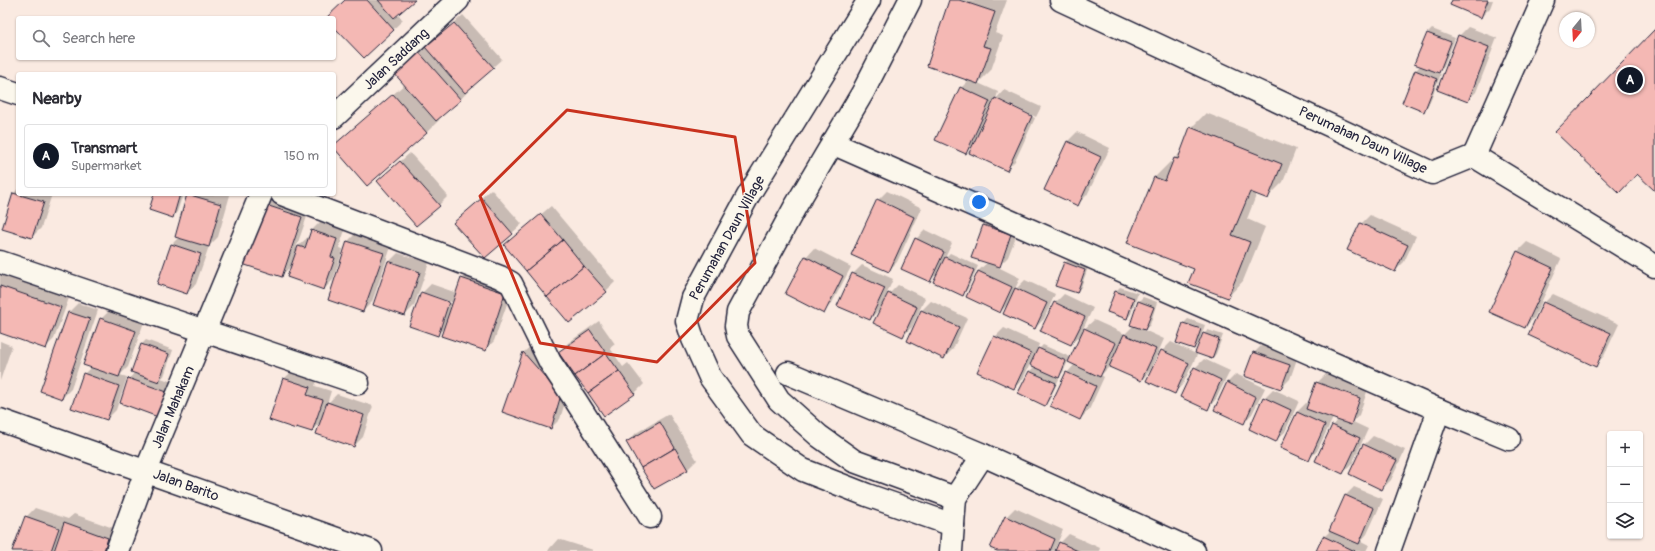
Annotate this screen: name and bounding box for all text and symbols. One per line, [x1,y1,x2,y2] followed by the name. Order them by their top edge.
[1559,12,1595,48] north arrow
[16,16,336,60] search box
[360,24,432,94] street label: Jalan Saddang
[30,27,52,49] icon: search
[62,29,135,48] text: Search here
[1617,65,1643,95] pin: A
[32,88,81,109] text: Nearby
[1296,103,1430,177] street label: Perumahan Daun Village
[71,139,137,158] text: Transmart
[42,148,50,164] text: A
[284,148,319,164] text: 150 m
[71,158,142,174] text: Supermarket
[686,173,768,303] street label: Perumahan Daun Village
[969,192,989,212] your location
[148,363,198,451] street label: Jalan Mahakam
[1607,431,1643,539] map controls
[1607,431,1643,467] button: +
[151,465,222,505] street label: Jalan Barito
[1607,467,1643,503] button: −
[1607,503,1643,539] button: layers

